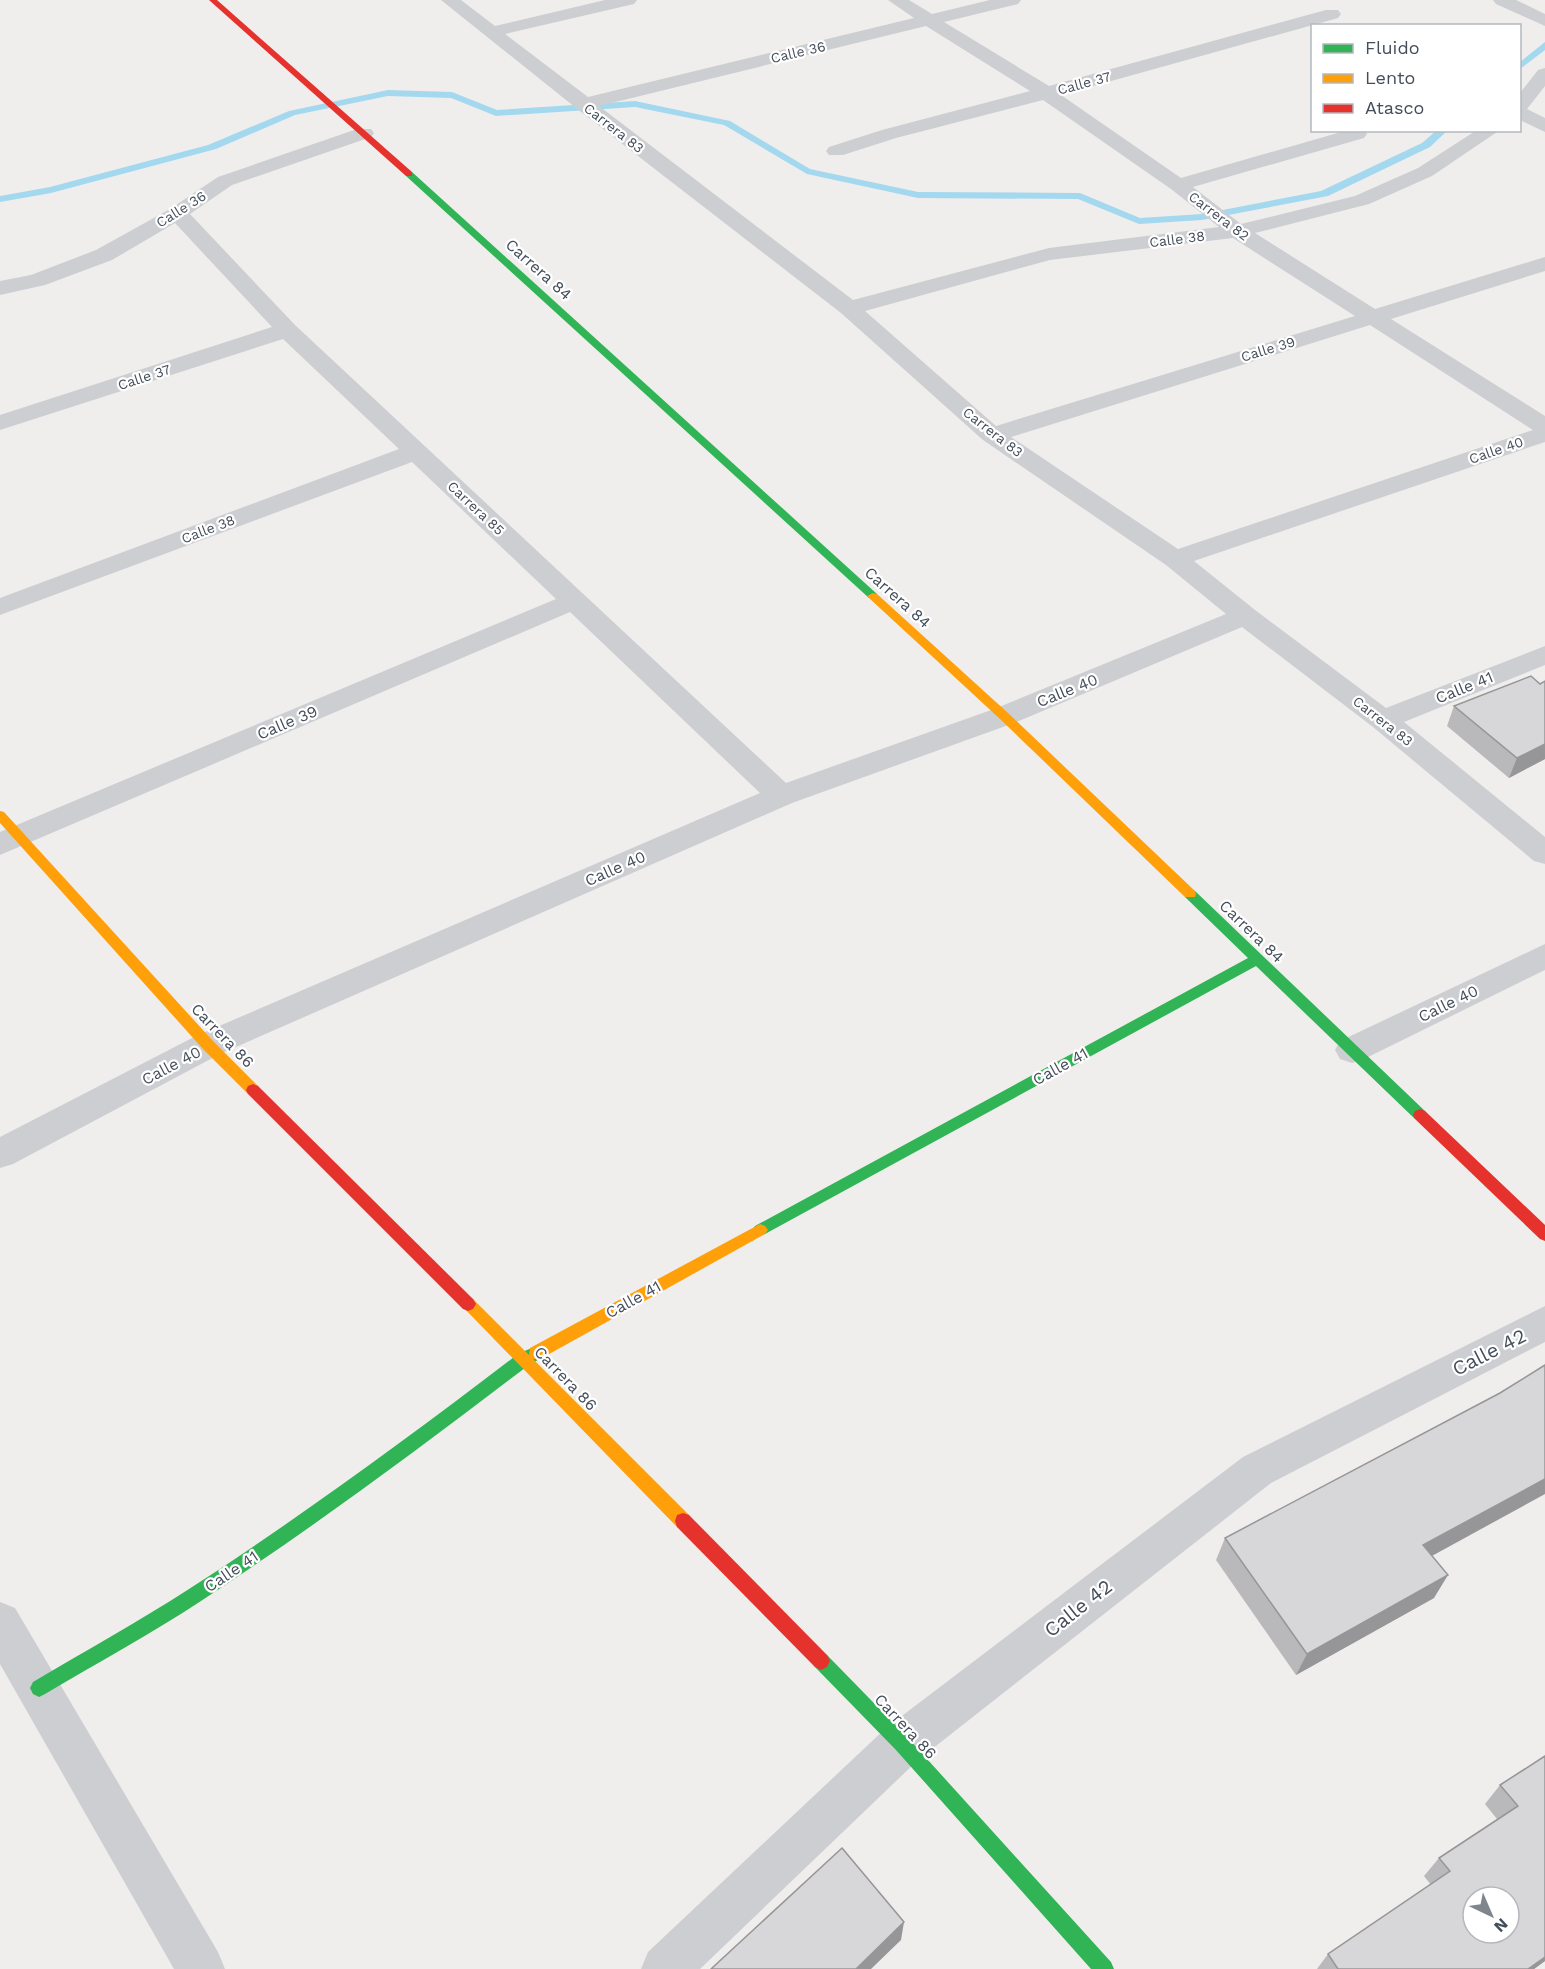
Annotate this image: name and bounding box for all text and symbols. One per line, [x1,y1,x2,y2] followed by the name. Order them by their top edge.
[1311,24,1521,132] legend
[1365,37,1419,58] text: Fluido
[769,38,827,66] street label: Calle 36
[1365,67,1415,88] text: Lento
[1056,68,1112,98] street label: Calle 37
[1365,97,1424,118] text: Atasco
[581,100,647,156] street label: Carrera 83
[153,187,209,231] street label: Calle 36
[1186,188,1252,244] street label: Carrera 82
[1148,228,1206,250] street label: Calle 38
[502,235,576,304] street label: Carrera 84
[1239,333,1297,365] street label: Calle 39
[116,361,172,393] street label: Calle 37
[960,404,1026,460] street label: Carrera 83
[1467,433,1525,467] street label: Calle 40
[444,478,508,538] street label: Carrera 85
[179,512,237,546] street label: Calle 38
[861,563,935,632] street label: Carrera 84
[1433,667,1496,708] street label: Calle 41
[1034,670,1101,711] street label: Calle 40
[1350,693,1416,749] street label: Carrera 83
[254,701,320,744] street label: Calle 39
[582,847,648,890] street label: Calle 40
[1216,896,1288,967] street label: Carrera 84
[1415,981,1481,1026] street label: Calle 40
[187,999,258,1071] street label: Carrera 86
[138,1042,204,1089] street label: Calle 40
[1029,1044,1091,1089] street label: Calle 41
[602,1277,664,1322] street label: Calle 41
[1448,1323,1530,1381] street label: Calle 42
[530,1342,601,1414] street label: Carrera 86
[201,1547,262,1596] street label: Calle 41
[1039,1574,1117,1642] street label: Calle 42
[871,1690,941,1763] street label: Carrera 86
[1461,1885,1521,1945] north arrow
[1490,1914,1512,1936] text: N

